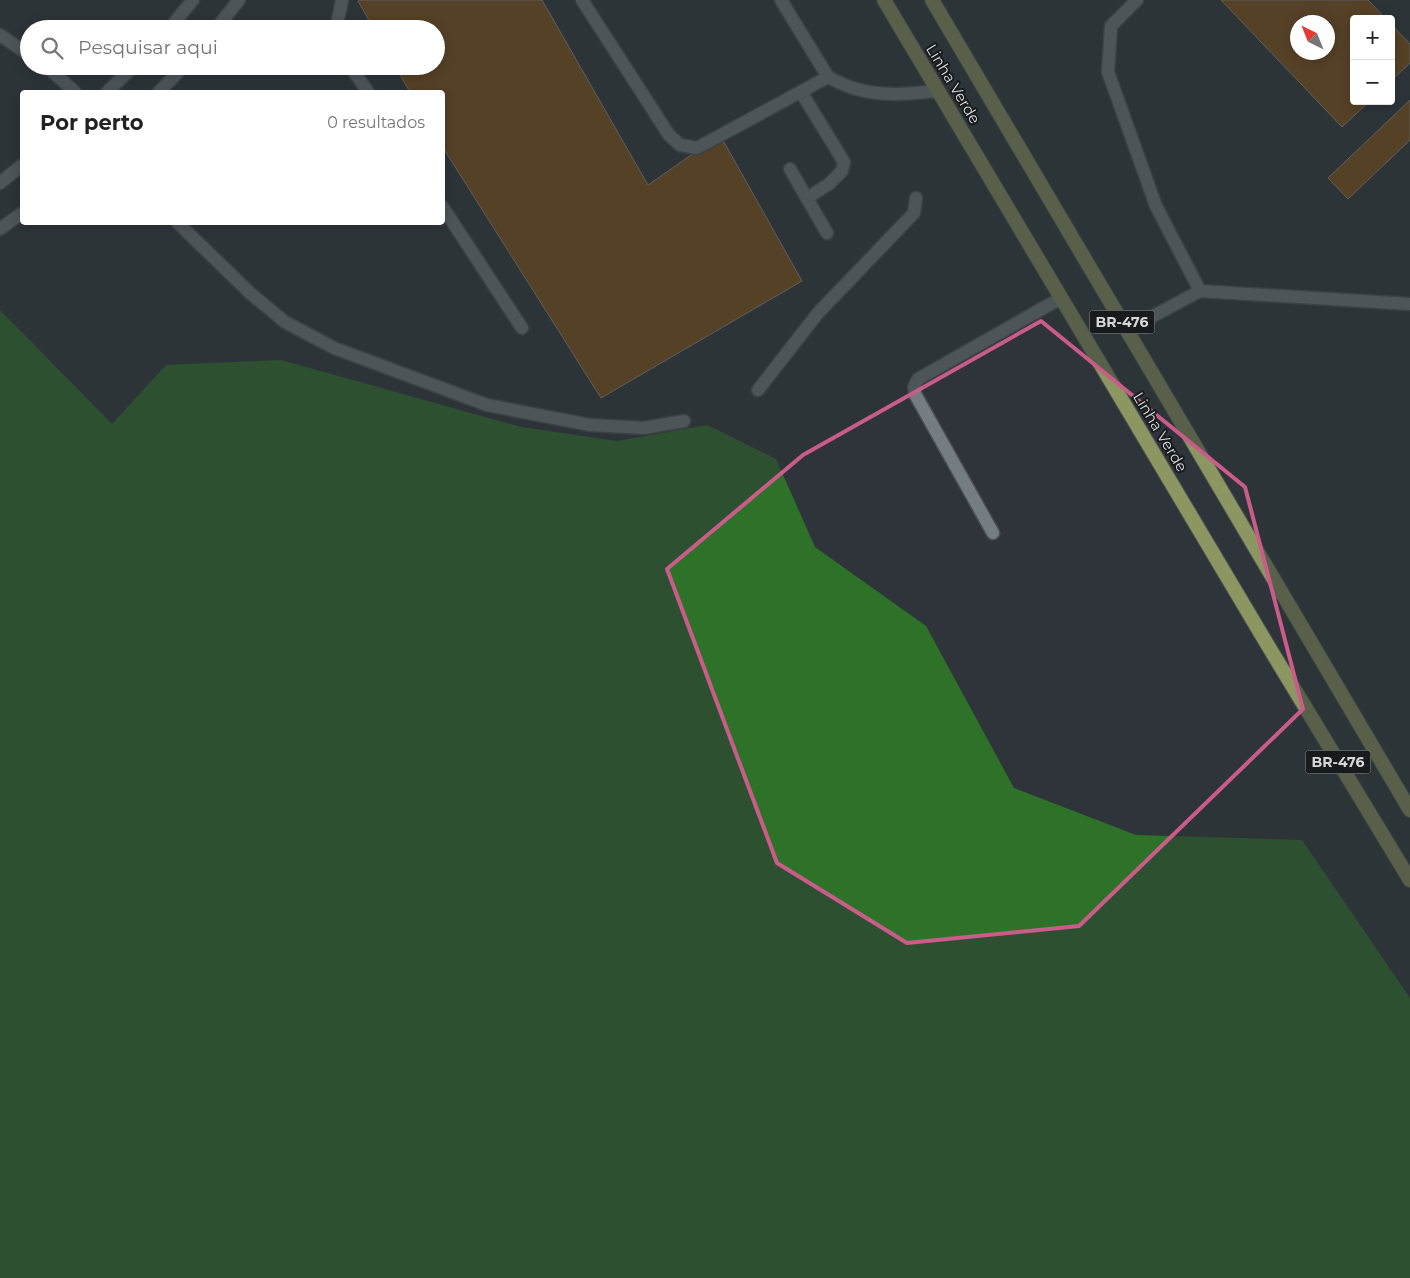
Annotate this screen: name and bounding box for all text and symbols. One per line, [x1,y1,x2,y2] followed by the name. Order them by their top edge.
[1290,15,1335,60] north arrow
[1350,15,1395,105] map controls
[1350,15,1395,60] button: +
[20,20,445,75] search box
[38,34,66,62] icon: search
[78,36,218,59] text: Pesquisar aqui
[922,40,985,127] street label: Linha Verde
[1350,60,1395,105] button: −
[40,110,144,135] text: Por perto
[327,113,425,132] text: 0 resultados
[1090,311,1154,334] road number: BR-476
[1129,388,1192,475] street label: Linha Verde
[1306,750,1370,774] road number: BR-476

